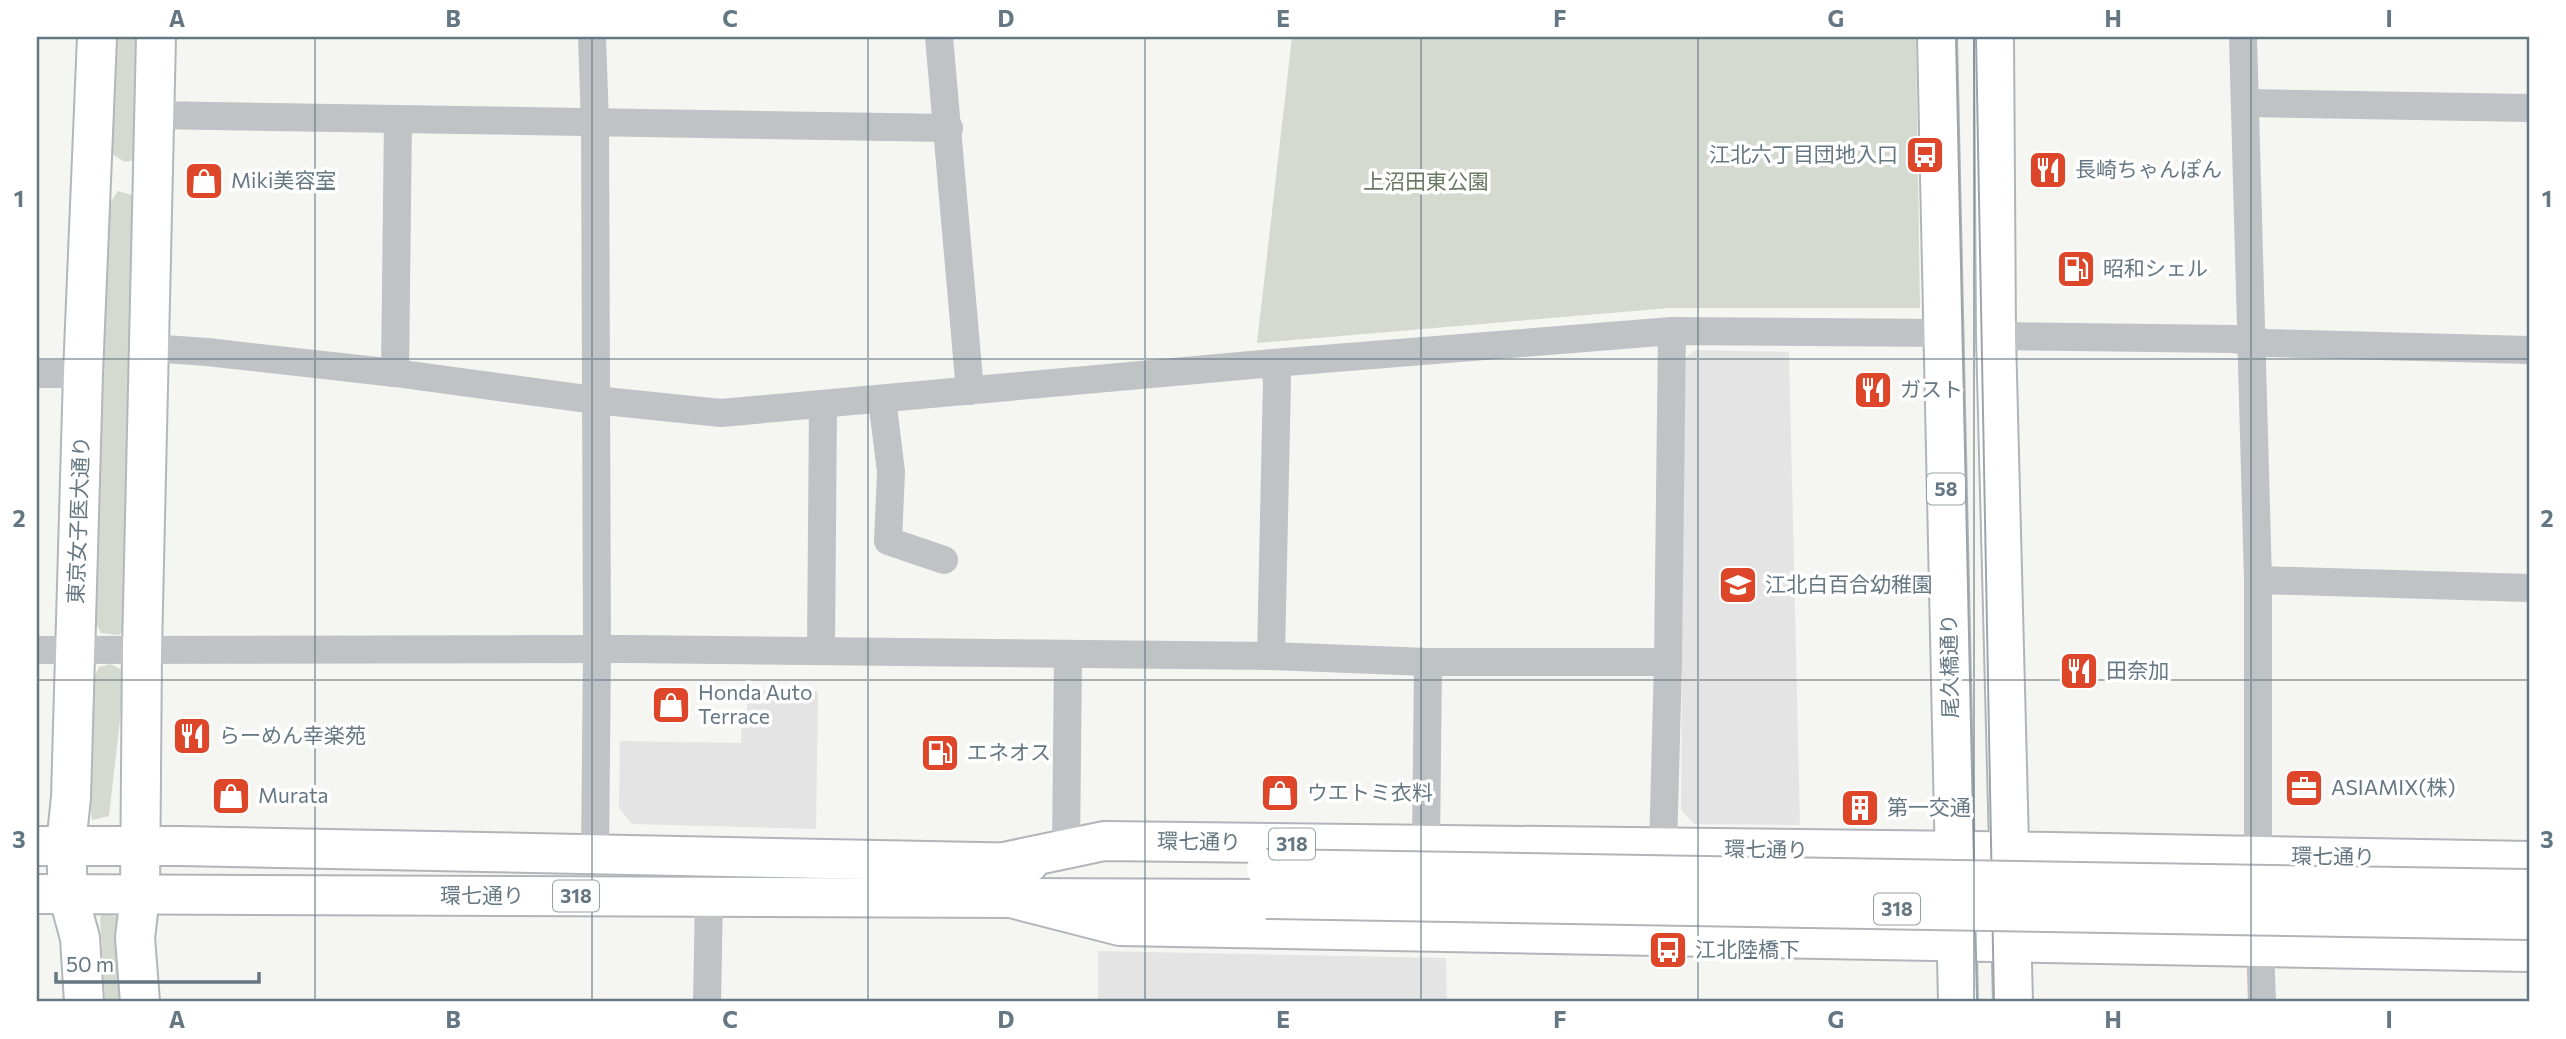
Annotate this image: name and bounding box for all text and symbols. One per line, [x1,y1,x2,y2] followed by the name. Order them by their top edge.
[169,4,186,32] text: A
[445,4,461,32] text: B
[722,4,738,32] text: C
[998,4,1015,32] text: D
[1276,4,1290,32] text: E
[1553,4,1567,32] text: F
[1828,4,1844,32] text: G
[2104,4,2122,32] text: H
[2385,4,2393,32] text: I
[1904,134,1946,176] bus stop icon: 江北六丁目団地入口
[1709,141,1898,166] place label: 江北六丁目団地入口
[2027,149,2069,191] restaurant icon: 長崎ちゃんぽん
[2075,156,2222,181] place label: 長崎ちゃんぽん
[183,160,225,202] shop icon: Miki美容室
[231,167,336,192] place label: Miki美容室
[1363,168,1489,193] park label: 上沼田東公園
[14,184,24,212] text: 1
[2542,184,2552,212] text: 1
[2055,248,2097,290] fuel station icon: 昭和シェル
[2103,255,2208,280] place label: 昭和シェル
[1852,369,1894,411] restaurant icon: ガスト
[1900,376,1963,401] place label: ガスト
[62,436,93,604] street label: 東京女子医大通り
[1927,474,1965,504] road number: 58
[12,504,26,532] text: 2
[2540,504,2554,532] text: 2
[1717,564,1759,606] school or university icon: 江北白百合幼稚園
[1765,571,1933,596] place label: 江北白百合幼稚園
[1935,613,1962,719] street label: 尾久橋通り
[2058,650,2100,692] restaurant icon: 田奈加
[2106,657,2169,682] place label: 田奈加
[698,679,812,728] place label: Honda Auto Terrace
[650,684,692,726] shop icon: Honda Auto Terrace
[171,715,213,757] restaurant icon: らーめん幸楽苑
[219,722,366,747] place label: らーめん幸楽苑
[919,732,961,774] fuel station icon: エネオス
[967,739,1051,764] place label: エネオス
[2283,767,2325,809] office icon: ASIAMIX(株)
[1259,772,1301,814] shop icon: ウエトミ衣料
[2331,774,2456,799] place label: ASIAMIX(株)
[210,775,252,817] shop icon: Murata
[1307,779,1433,804] place label: ウエトミ衣料
[258,782,329,807] place label: Murata
[1839,787,1881,829] building icon: 第一交通
[1887,794,1971,819] place label: 第一交通
[12,825,26,853] text: 3
[2540,825,2554,853] text: 3
[1157,827,1241,854] street label: 環七通り
[1269,828,1315,860] road number: 318
[1724,835,1808,862] street label: 環七通り
[2291,842,2375,869] street label: 環七通り
[553,880,599,912] road number: 318
[440,882,524,907] street label: 環七通り
[1874,894,1920,925] road number: 318
[1647,929,1689,971] bus stop icon: 江北陸橋下
[1695,936,1800,961] place label: 江北陸橋下
[56,941,259,985] scale bar
[66,951,114,976] text: 50 m
[169,1005,186,1033] text: A
[445,1005,461,1033] text: B
[722,1005,738,1033] text: C
[998,1005,1015,1033] text: D
[1276,1005,1290,1033] text: E
[1553,1005,1567,1033] text: F
[1828,1005,1844,1033] text: G
[2104,1005,2122,1033] text: H
[2385,1005,2393,1033] text: I

